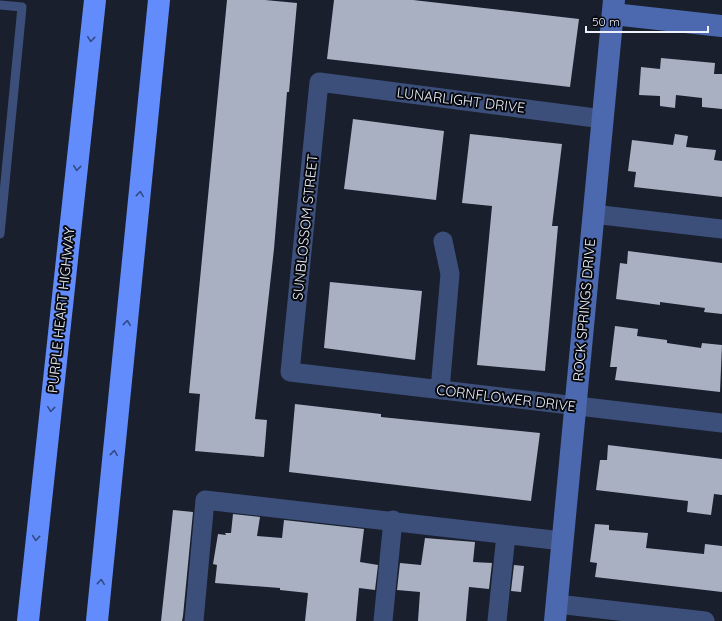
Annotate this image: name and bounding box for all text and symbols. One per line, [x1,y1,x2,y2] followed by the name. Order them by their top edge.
[586,8,708,34] scale bar
[592,14,620,29] text: 50 m
[87,36,96,42] one-way arrow
[396,83,526,117] street label: LUNARLIGHT DRIVE
[288,153,322,301] street label: SUNBLOSSOM STREET
[73,165,82,171] one-way arrow
[135,191,144,197] one-way arrow
[43,226,79,394] street label: PURPLE HEART HIGHWAY
[569,238,599,382] street label: ROCK SPRINGS DRIVE
[122,320,131,327] one-way arrow
[435,381,577,415] street label: CORNFLOWER DRIVE
[46,406,55,412] one-way arrow
[109,450,118,456] one-way arrow
[32,535,41,541] one-way arrow
[96,579,105,585] one-way arrow

